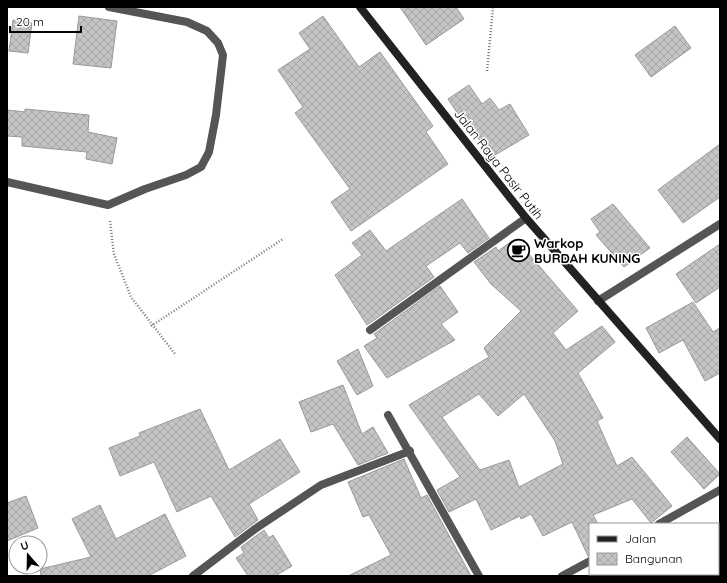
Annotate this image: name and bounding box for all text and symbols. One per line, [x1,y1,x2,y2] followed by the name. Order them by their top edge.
[10,8,81,34] scale bar
[16,14,44,29] text: 20 m
[451,106,547,222] street label: Jalan Raya Pasir Putih
[534,235,640,266] place label: Warkop BURDAH KUNING
[505,237,531,263] cafe icon: Warkop BURDAH KUNING
[589,523,719,575] legend
[625,531,656,546] text: Jalan
[8,535,48,575] north arrow
[19,538,31,554] text: U
[625,551,682,566] text: Bangunan

